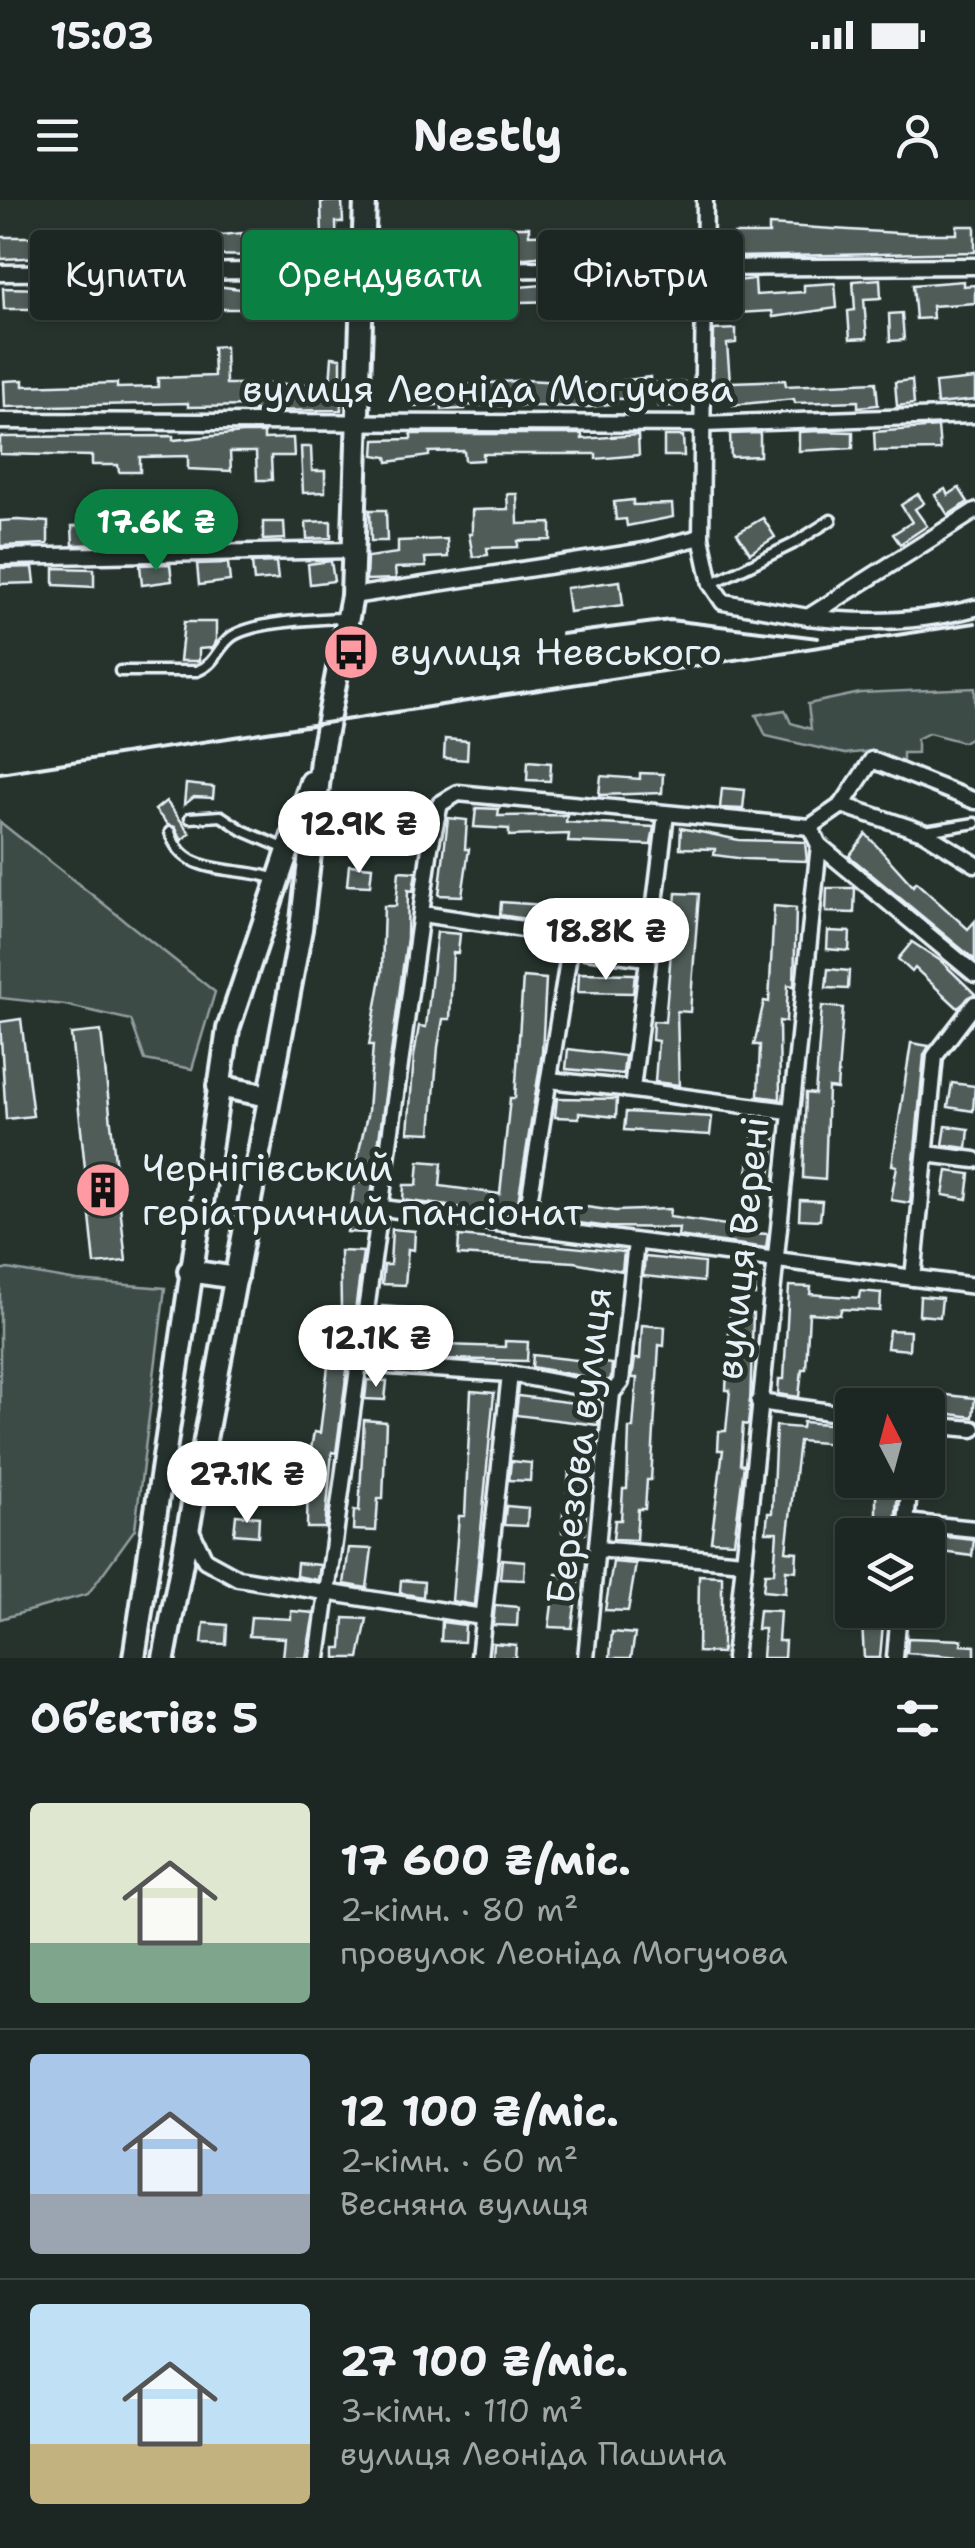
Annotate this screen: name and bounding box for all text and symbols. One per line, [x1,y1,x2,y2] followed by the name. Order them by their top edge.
[50,10,154,61] text: 15:03
[413,105,562,165] text: Nestly
[30,108,85,163] icon: menu
[890,108,945,163] icon: person
[30,230,222,320] chip: Купити
[242,230,518,320] chip: Орендувати
[538,230,743,320] chip: Фільтри
[242,363,734,414] street label: вулиця Леоніда Могучова
[64,489,248,574] pin: 17.6K ₴
[96,500,216,543] text: 17.6K ₴
[321,622,381,682] bus stop icon: вулиця Невського
[390,626,722,677] place label: вулиця Невського
[267,791,451,876] pin: 12.9K ₴
[300,802,418,845] text: 12.9K ₴
[514,898,698,983] pin: 18.8K ₴
[545,909,667,952] text: 18.8K ₴
[702,1114,781,1382] street label: вулиця Верені
[142,1142,583,1237] place label: Чернігівський геріатричний пансіонат
[73,1160,133,1220] building icon: Чернігівський геріатричний пансіонат
[534,1284,623,1608] street label: Березова вулиця
[284,1305,468,1390] pin: 12.1K ₴
[320,1316,432,1359] text: 12.1K ₴
[835,1388,945,1498] north arrow
[835,1388,945,1628] map controls
[155,1441,339,1526] pin: 27.1K ₴
[189,1452,305,1495] text: 27.1K ₴
[835,1518,945,1628] button: layers
[30,1690,259,1746] text: Об’єктів: 5
[890,1691,945,1746] icon: filters
[340,1832,631,1888] text: 17 600 ₴/міс.
[110,1843,230,1963] icon: home
[340,1888,578,1931] text: 2-кімн. · 80 m²
[340,1931,788,1974] text: провулок Леоніда Могучова
[340,2083,619,2139] text: 12 100 ₴/міс.
[110,2094,230,2214] icon: home
[340,2139,578,2182] text: 2-кімн. · 60 m²
[340,2182,589,2225] text: Весняна вулиця
[340,2333,629,2389] text: 27 100 ₴/міс.
[110,2344,230,2464] icon: home
[340,2389,583,2432] text: 3-кімн. · 110 m²
[340,2432,726,2475] text: вулиця Леоніда Пашина

